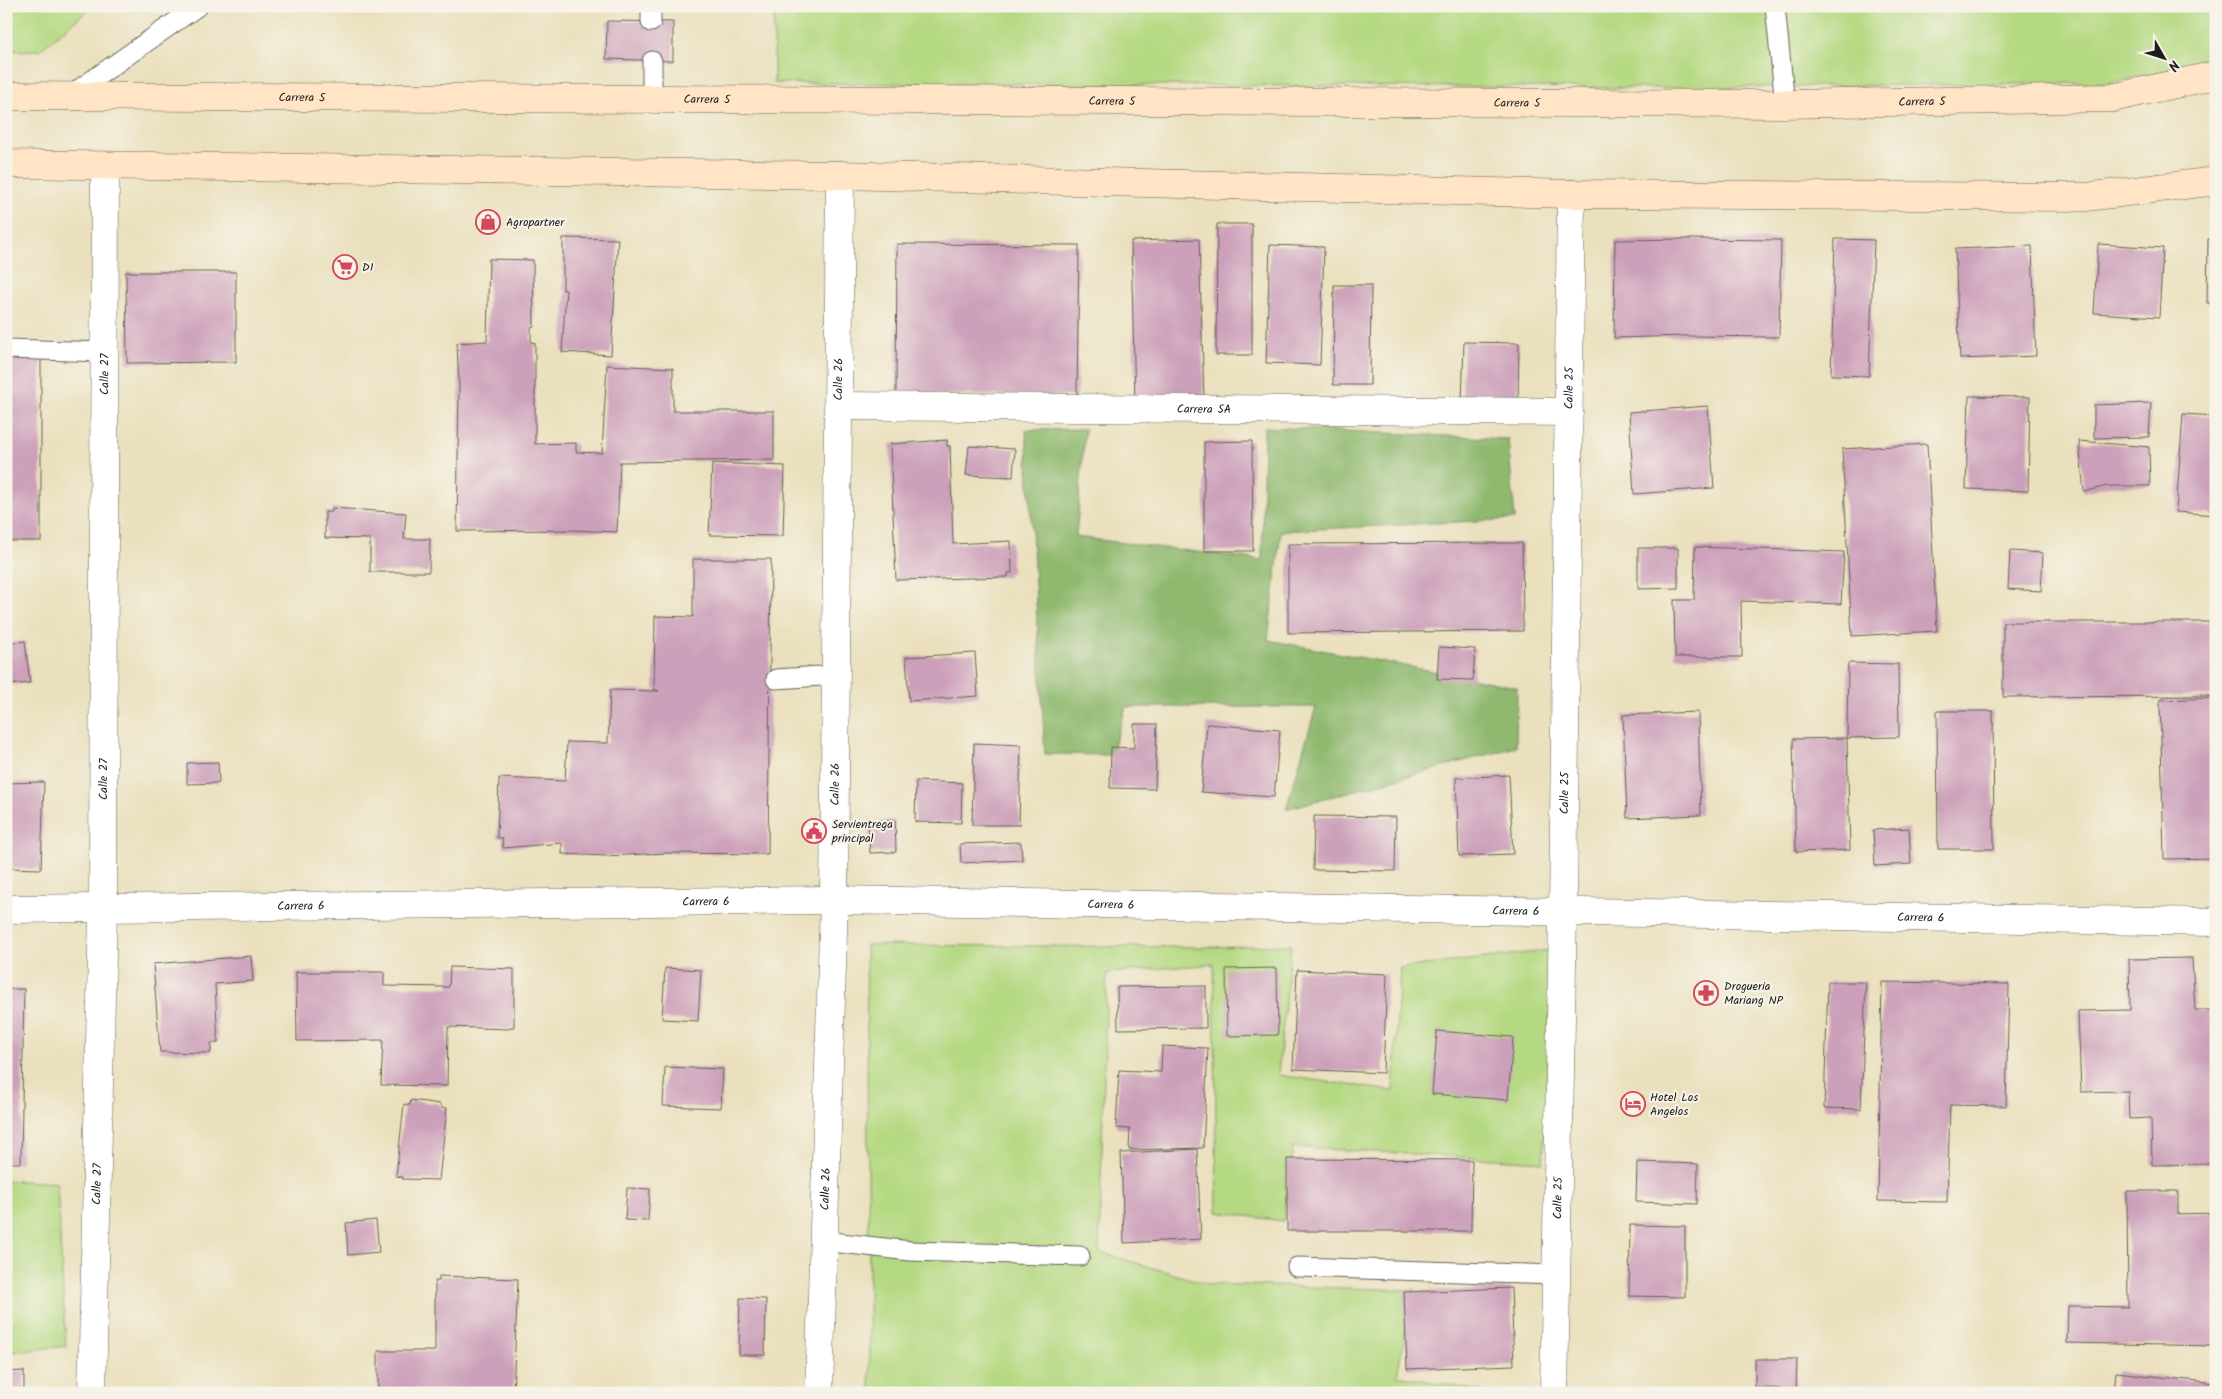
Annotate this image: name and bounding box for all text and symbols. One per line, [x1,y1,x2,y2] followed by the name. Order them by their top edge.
[2140,32,2190,82] north arrow
[2162,55,2185,76] text: N
[278,88,327,107] street label: Carrera 5
[683,90,732,109] street label: Carrera 5
[1088,91,1137,111] street label: Carrera 5
[1898,92,1947,111] street label: Carrera 5
[1493,93,1542,112] street label: Carrera 5
[475,209,501,235] shop icon: Agropartner
[506,213,565,232] place label: Agropartner
[332,254,358,280] supermarket icon: D1
[362,258,374,277] place label: D1
[95,353,114,395] street label: Calle 27
[829,358,848,401] street label: Calle 26
[1559,365,1579,409] street label: Calle 25
[1177,399,1231,419] street label: Carrera 5A
[94,758,113,800] street label: Calle 27
[825,763,845,806] street label: Calle 26
[1555,770,1574,814] street label: Calle 25
[831,815,893,848] place label: Servientrega principal
[801,818,827,844] public building icon: Servientrega principal
[682,892,730,911] street label: Carrera 6
[1087,895,1135,914] street label: Carrera 6
[277,896,325,916] street label: Carrera 6
[1492,901,1540,921] street label: Carrera 6
[1897,907,1945,927] street label: Carrera 6
[1724,977,1784,1010] place label: Drogueria Mariang NP
[1693,980,1719,1006] pharmacy icon: Drogueria Mariang NP
[1650,1088,1698,1121] place label: Hotel Los Angelos
[1620,1091,1646,1117] hotel icon: Hotel Los Angelos
[87,1163,107,1205] street label: Calle 27
[815,1167,835,1211] street label: Calle 26
[1548,1175,1568,1219] street label: Calle 25

